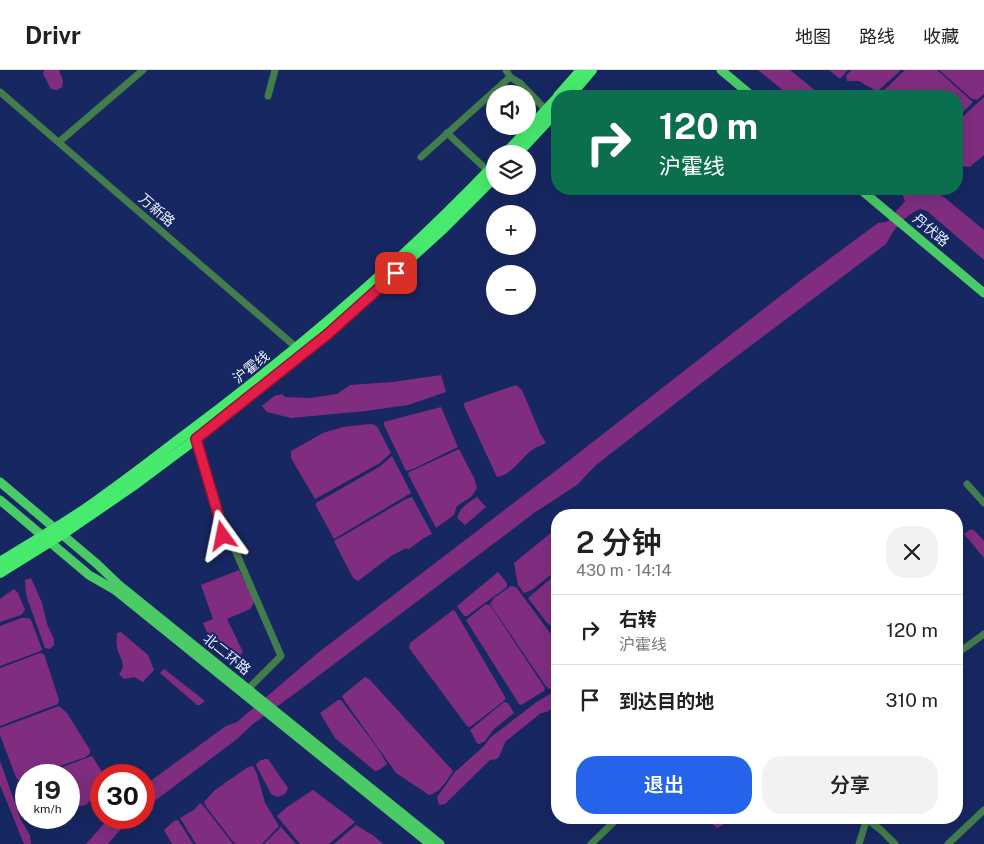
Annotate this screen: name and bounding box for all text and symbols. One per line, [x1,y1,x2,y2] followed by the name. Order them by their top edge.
[25,21,81,49] text: Drivr
[795,26,831,47] text: 地图
[859,26,895,47] text: 路线
[923,26,959,47] text: 收藏
[486,85,536,315] map controls
[486,85,536,135] button: sound
[659,106,758,147] text: 120 m
[576,110,641,175] icon: right
[486,145,536,195] button: layers
[659,153,725,179] text: 沪霍线
[136,190,178,230] street label: 万新路
[486,205,536,255] button: +
[910,210,952,250] street label: 丹伏路
[375,252,417,294] pin
[382,259,410,287] icon: arrive
[486,265,536,315] button: −
[230,348,272,386] street label: 沪霍线
[196,509,248,561] position arrow
[576,524,662,560] text: 2 分钟
[886,526,938,578] button: close
[576,561,672,580] text: 430 m · 14:14
[619,608,657,630] text: 右转
[576,616,604,644] icon: right
[886,619,938,641] text: 120 m
[200,630,254,678] street label: 北二环路
[619,635,667,654] text: 沪霍线
[576,686,604,714] icon: arrive
[886,689,938,711] text: 310 m
[619,690,714,712] text: 到达目的地
[576,756,752,814] button: 退出
[762,756,938,814] button: 分享
[90,764,155,829] speed limit sign: 30
[34,775,61,805] text: 19
[33,802,62,816] text: km/h

